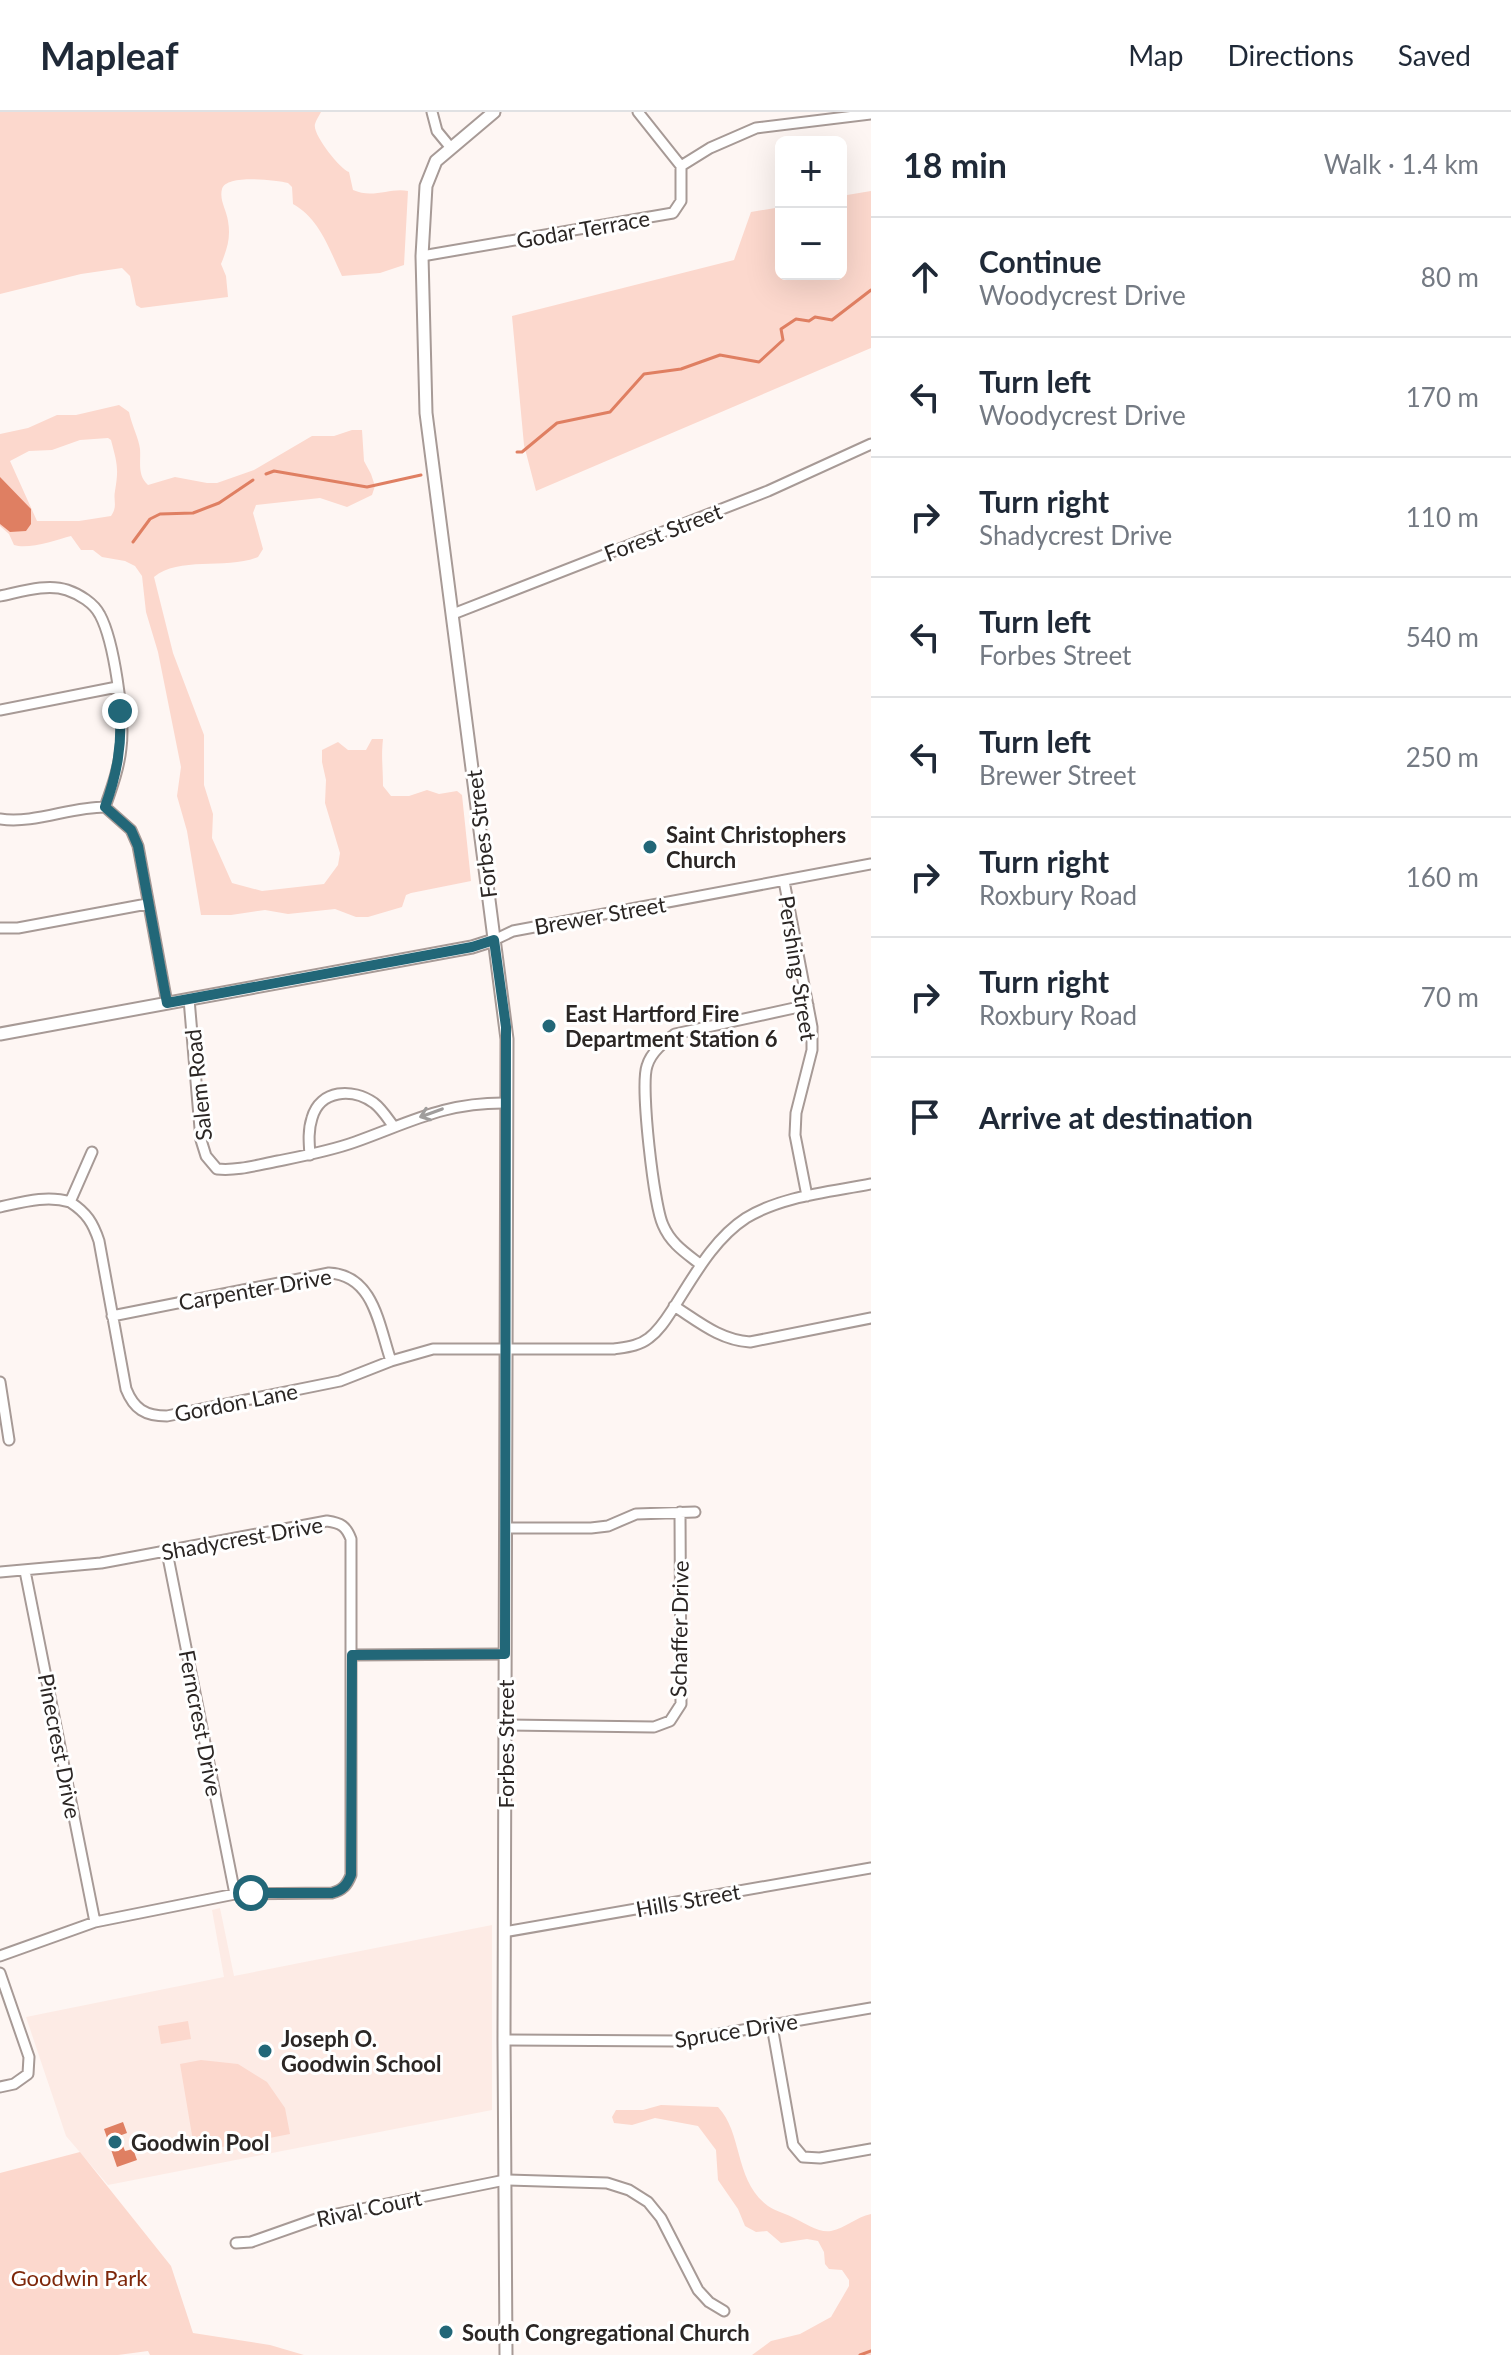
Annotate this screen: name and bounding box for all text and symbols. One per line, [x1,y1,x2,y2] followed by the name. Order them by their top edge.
[40,32,179,78] text: Mapleaf
[1128,38,1183,72] text: Map
[1227,38,1354,72] text: Directions
[1398,38,1471,72] text: Saved
[775,136,847,280] map controls
[775,136,847,208] button: +
[903,144,1007,185] text: 18 min
[1324,148,1479,180] text: Walk · 1.4 km
[514,204,652,254] street label: Godar Terrace
[775,208,847,280] button: −
[979,243,1102,279] text: Continue
[903,255,947,299] icon: ahead
[1421,261,1479,293] text: 80 m
[979,279,1186,311] text: Woodycrest Drive
[979,363,1091,399] text: Turn left
[903,375,947,419] icon: left
[1406,381,1479,413] text: 170 m
[979,399,1186,431] text: Woodycrest Drive
[979,483,1109,519] text: Turn right
[903,495,947,539] icon: right
[600,497,726,567] street label: Forest Street
[1406,501,1479,533] text: 110 m
[979,519,1172,551] text: Shadycrest Drive
[979,603,1091,639] text: Turn left
[903,615,947,659] icon: left
[1406,621,1479,653] text: 540 m
[979,639,1131,671] text: Forbes Street
[102,693,138,729] route end
[979,723,1091,759] text: Turn left
[903,735,947,779] icon: left
[1406,741,1479,773] text: 250 m
[979,759,1136,791] text: Brewer Street
[460,768,502,900] street label: Forbes Street
[666,821,846,873] place label: Saint Christophers Church
[641,838,659,856] marker: Saint Christophers Church
[979,843,1109,879] text: Turn right
[903,855,947,899] icon: right
[1406,861,1479,893] text: 160 m
[979,879,1137,911] text: Roxbury Road
[532,890,668,940] street label: Brewer Street
[773,894,823,1043] street label: Pershing Street
[979,963,1109,999] text: Turn right
[903,975,947,1019] icon: right
[1421,981,1479,1013] text: 70 m
[979,999,1137,1031] text: Roxbury Road
[565,1000,778,1052] place label: East Hartford Fire Department Station 6
[540,1017,558,1035] marker: East Hartford Fire Department Station 6
[179,1028,217,1142] street label: Salem Road
[903,1095,947,1139] icon: arrive
[979,1099,1253,1135] text: Arrive at destination
[419,1107,444,1121] one-way arrow
[176,1262,334,1316] street label: Carpenter Drive
[172,1377,300,1427] street label: Gordon Lane
[159,1511,325,1565] street label: Shadycrest Drive
[664,1560,694,1698] street label: Schaffer Drive
[174,1648,228,1798] street label: Ferncrest Drive
[33,1671,87,1821] street label: Pinecrest Drive
[492,1679,519,1809] street label: Forbes Street
[233,1875,269,1911] route start
[634,1878,742,1922] street label: Hills Street
[672,2007,800,2053] street label: Spruce Drive
[281,2025,441,2077] place label: Joseph O. Goodwin School
[256,2042,274,2060] marker: Joseph O. Goodwin School
[131,2129,269,2156] place label: Goodwin Pool
[106,2133,124,2151] marker: Goodwin Pool
[314,2184,424,2232] street label: Rival Court
[11,2264,148,2291] park label: Goodwin Park
[462,2319,750,2346] place label: South Congregational Church
[437,2323,455,2341] marker: South Congregational Church

